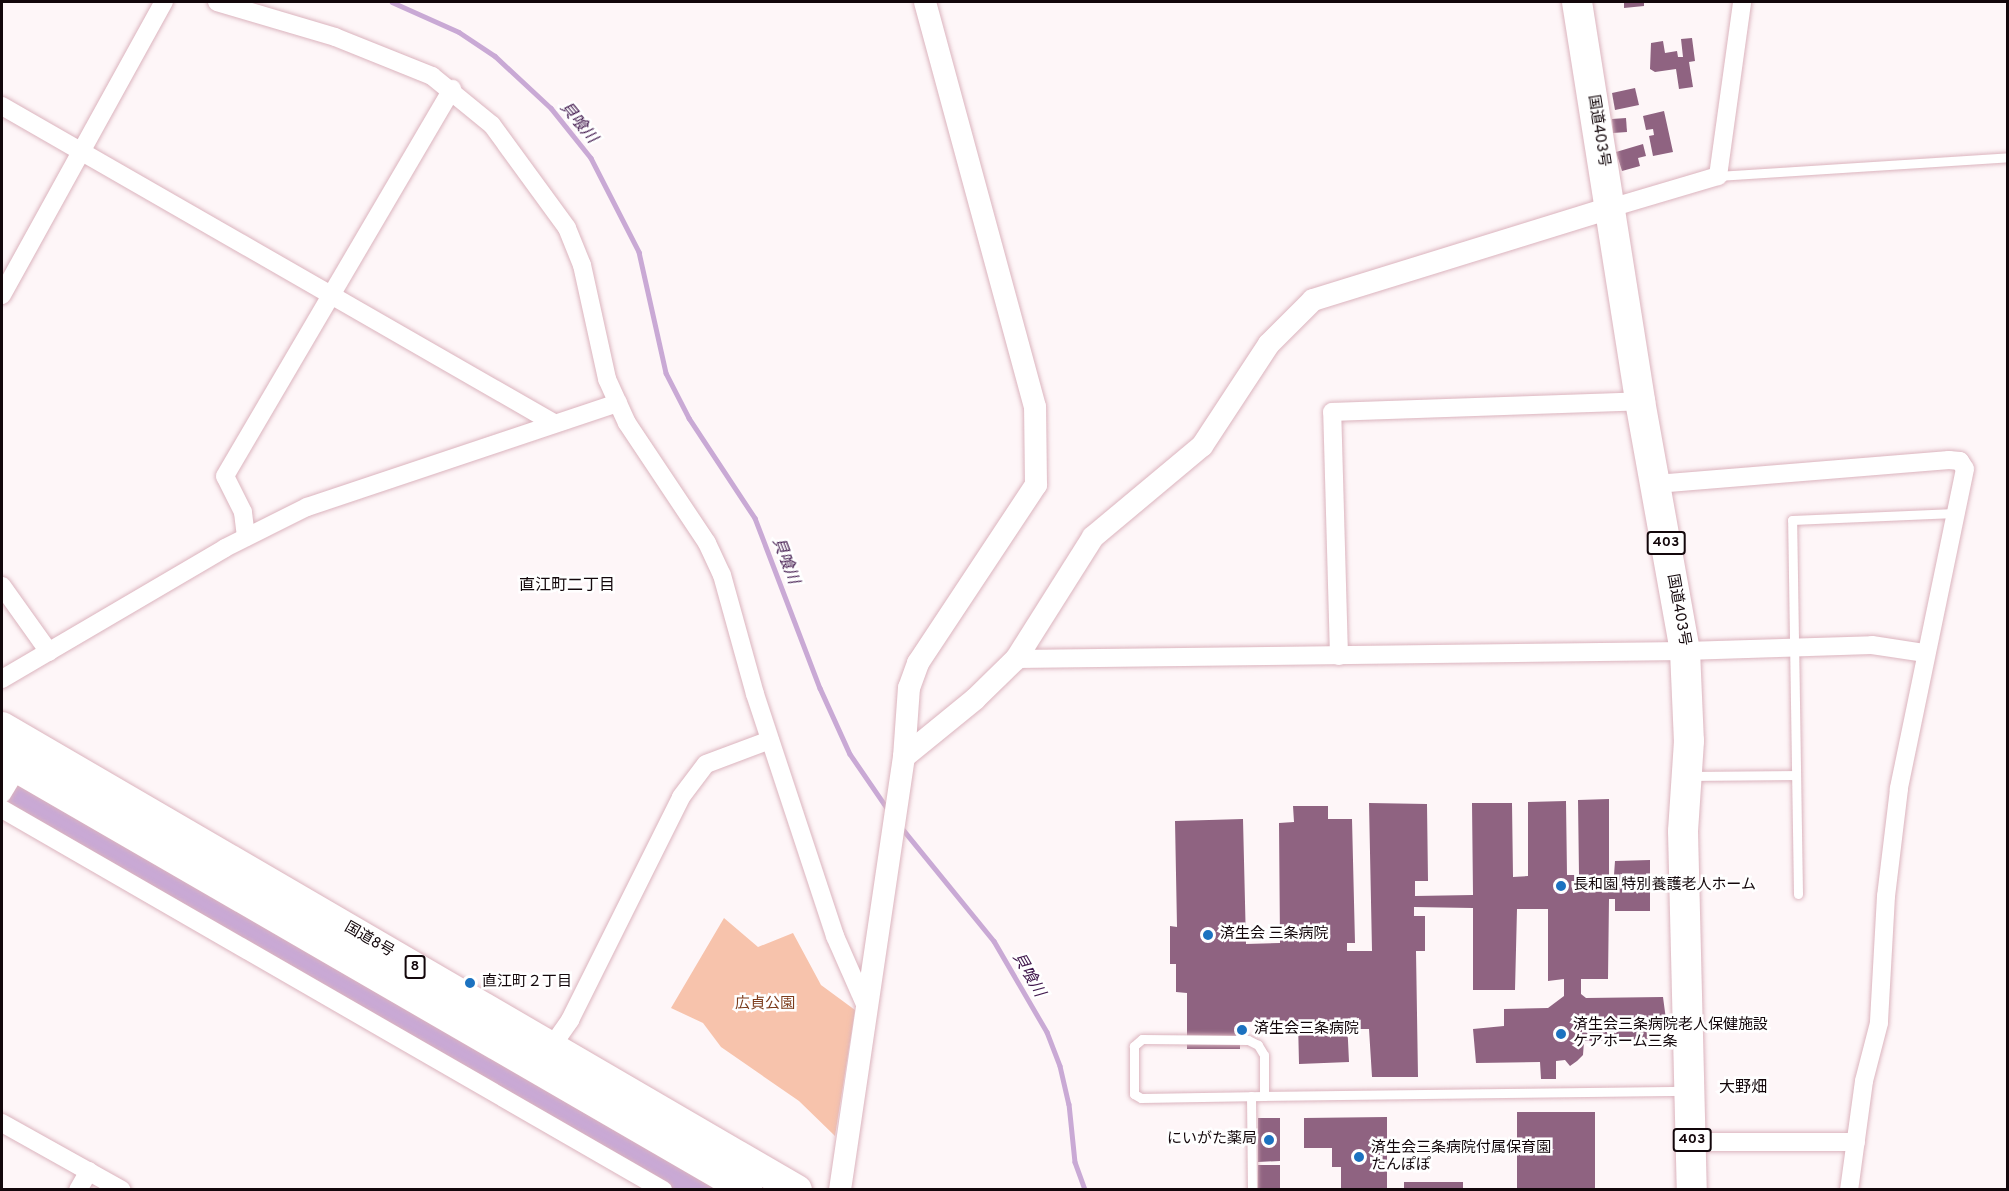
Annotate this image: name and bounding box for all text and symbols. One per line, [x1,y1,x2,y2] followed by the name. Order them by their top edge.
[1583,94,1613,168] street label: 国道403号
[555,98,601,148] water label: 貝喰川
[1646,532,1686,554] road number: 403
[767,535,803,587] water label: 貝喰川
[1663,573,1693,647] street label: 国道403号
[519,576,615,596] district label: 直江町二丁目
[1573,877,1757,895] place label: 長和園 特別養護老人ホーム
[1554,879,1568,893] marker: 長和園 特別養護老人ホーム
[341,919,397,961] street label: 国道8号
[1220,926,1329,944] place label: 済生会 三条病院
[1201,928,1215,942] marker: 済生会 三条病院
[1008,949,1048,1001] water label: 貝喰川
[404,956,426,978] road number: 8
[482,974,572,992] place label: 直江町２丁目
[463,976,477,990] marker: 直江町２丁目
[735,996,795,1014] park label: 広貞公園
[1573,1016,1768,1051] place label: 済生会三条病院老人保健施設 ケアホーム三条
[1254,1021,1359,1039] place label: 済生会三条病院
[1235,1023,1249,1037] marker: 済生会三条病院
[1554,1027,1568,1041] marker: 済生会三条病院老人保健施設 ケアホーム三条
[1719,1078,1767,1098] district label: 大野畑
[1672,1129,1712,1151] road number: 403
[1167,1131,1257,1149] place label: にいがた薬局
[1262,1133,1276,1147] marker: にいがた薬局
[1371,1139,1551,1174] place label: 済生会三条病院付属保育園 たんぽぽ
[1352,1150,1366,1164] marker: 済生会三条病院付属保育園 たんぽぽ

